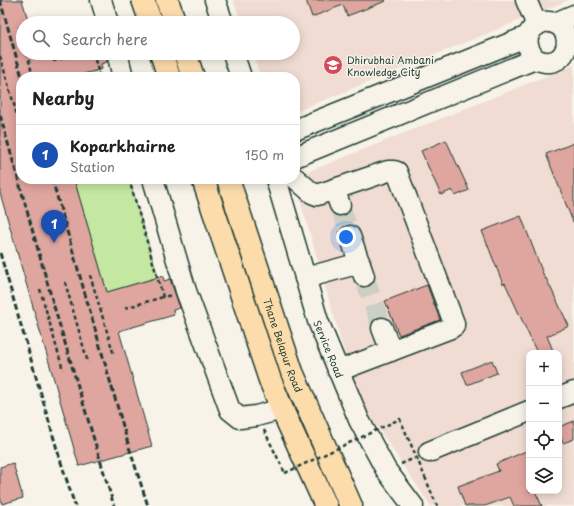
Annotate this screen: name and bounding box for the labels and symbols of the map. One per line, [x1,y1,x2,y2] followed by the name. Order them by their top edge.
[347,52,434,79] place label: Dhirubhai Ambani Knowledge City
[322,54,344,76] school or university icon: Dhirubhai Ambani Knowledge City
[41,210,67,243] pin: 1
[336,227,356,247] your location
[260,296,307,394] street label: Thane Belapur Road
[311,317,348,380] street label: Service Road

